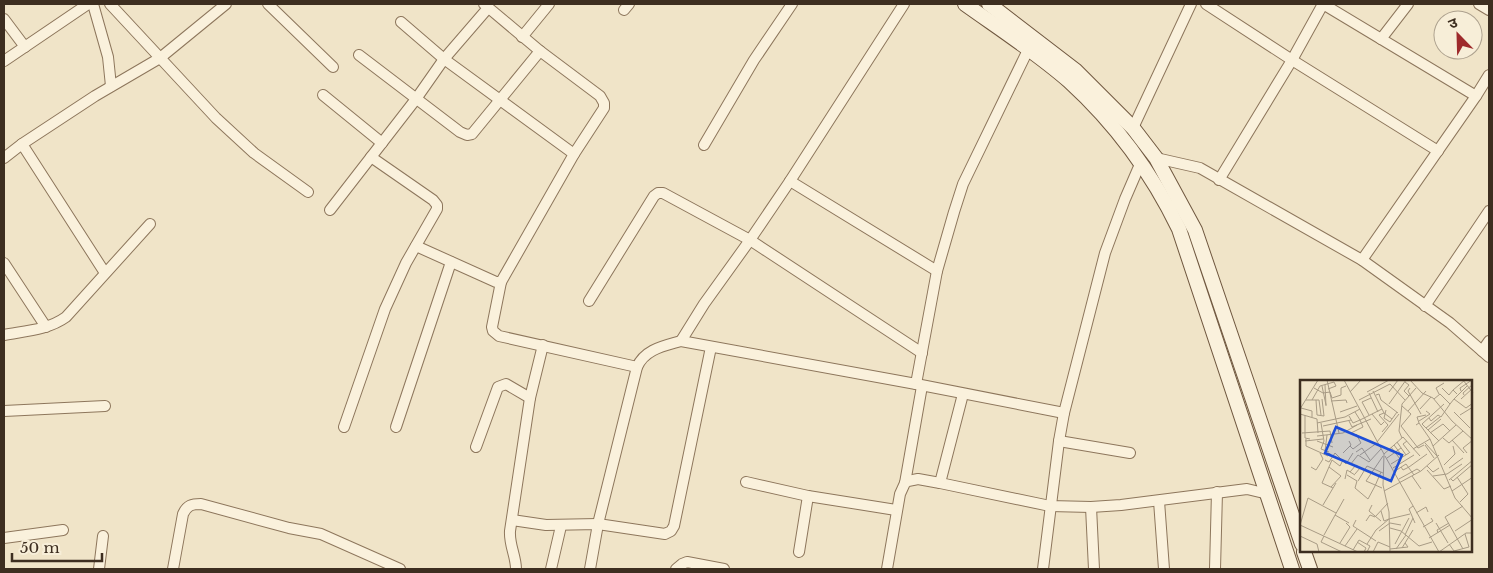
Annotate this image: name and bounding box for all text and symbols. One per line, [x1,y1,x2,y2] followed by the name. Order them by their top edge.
[1433,10,1483,60] north arrow
[1446,13,1461,33] text: उ
[1300,380,1473,553] inset map
[12,530,102,562] scale bar
[20,538,60,557] text: 50 m

